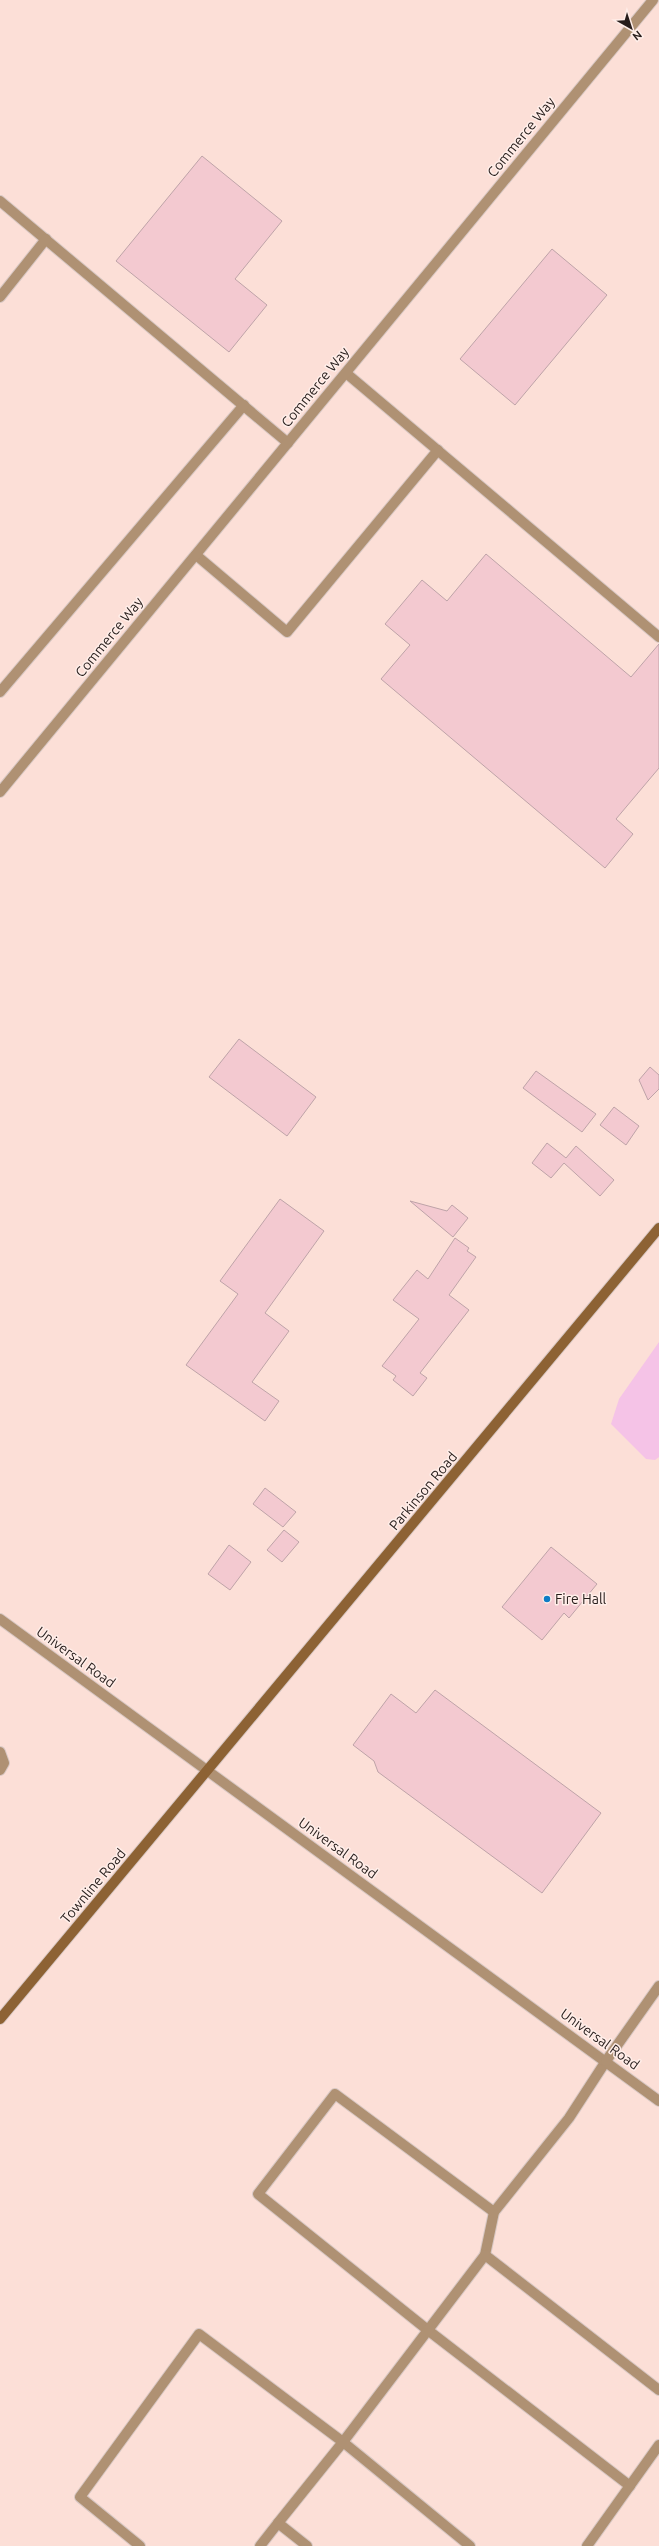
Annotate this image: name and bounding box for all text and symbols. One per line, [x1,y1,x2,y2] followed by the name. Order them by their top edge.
[611,8,651,48] north arrow
[630,29,644,43] text: N
[484,94,558,180] street label: Commerce Way
[278,344,352,430] street label: Commerce Way
[72,594,146,680] street label: Commerce Way
[386,1449,460,1533] street label: Parkinson Road
[555,1591,607,1607] place label: Fire Hall
[542,1594,552,1604] marker: Fire Hall
[34,1623,118,1691] street label: Universal Road
[296,1814,380,1882] street label: Universal Road
[57,1845,129,1927] street label: Townline Road
[558,2005,642,2073] street label: Universal Road

